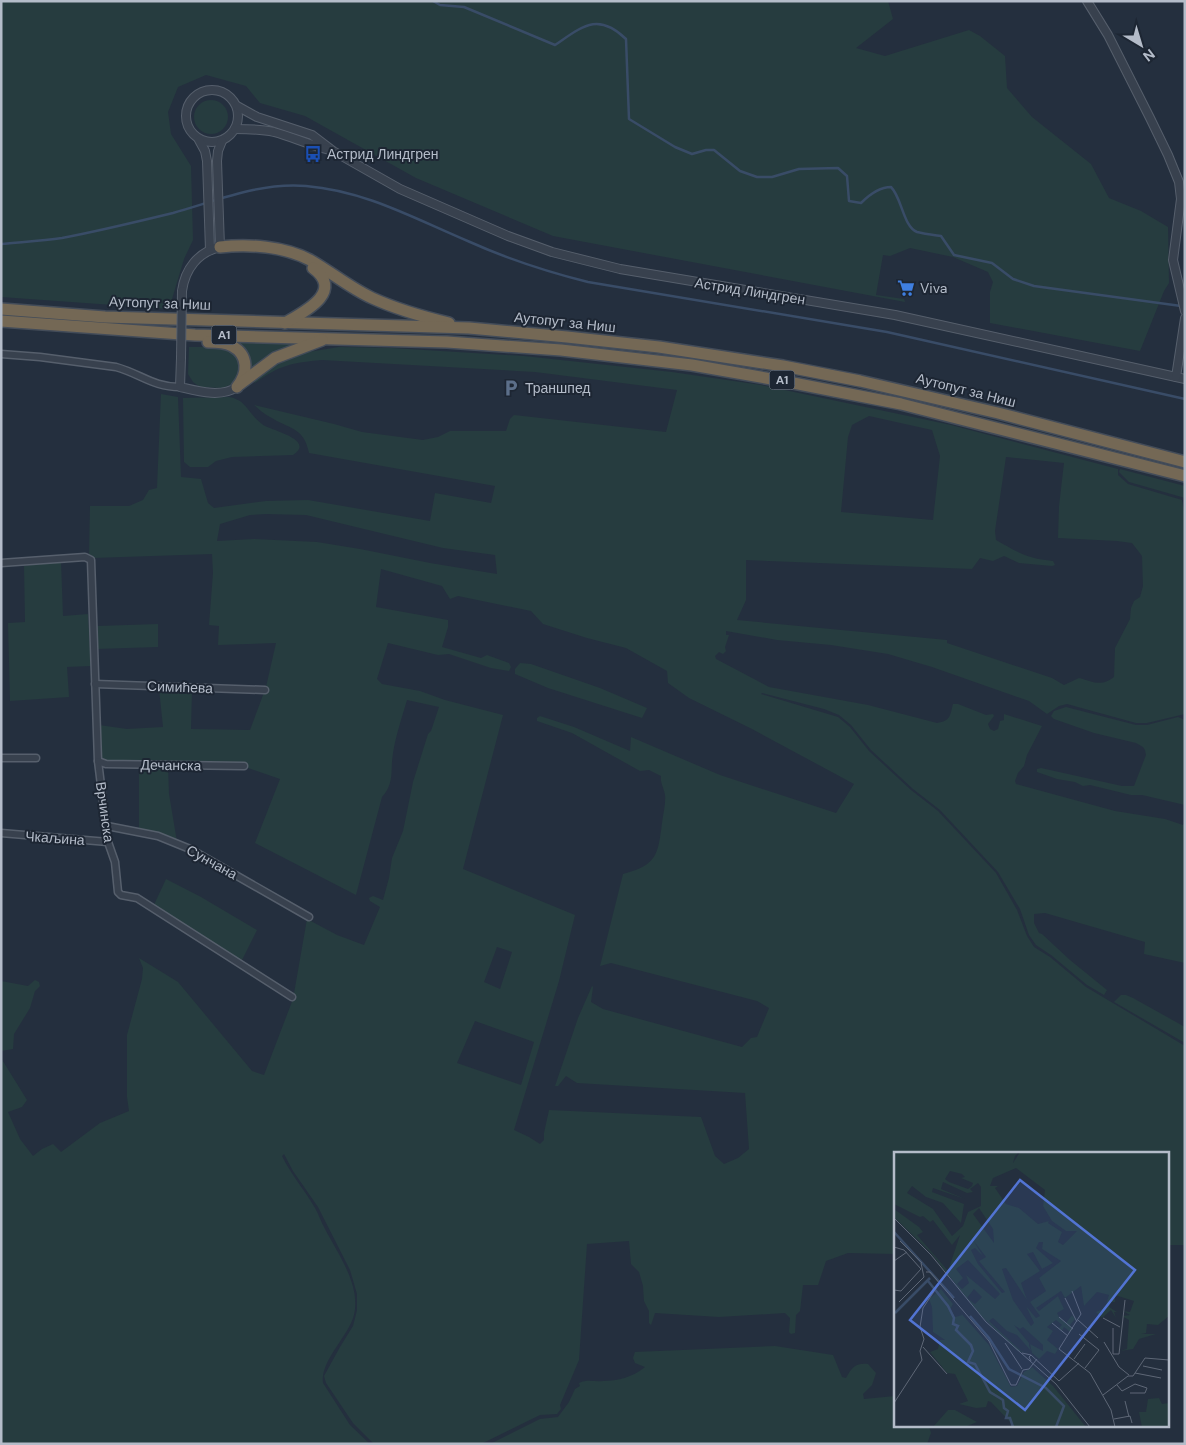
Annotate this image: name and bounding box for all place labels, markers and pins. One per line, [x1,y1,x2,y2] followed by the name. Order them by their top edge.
[303,144,323,164] bus stop icon: Астрид Линдгрен
[327,145,439,163] place label: Астрид Линдгрен
[896,278,916,298] supermarket icon: Viva
[920,279,947,297] place label: Viva
[501,378,521,398] parking icon: Траншпед
[525,379,591,397] place label: Траншпед

